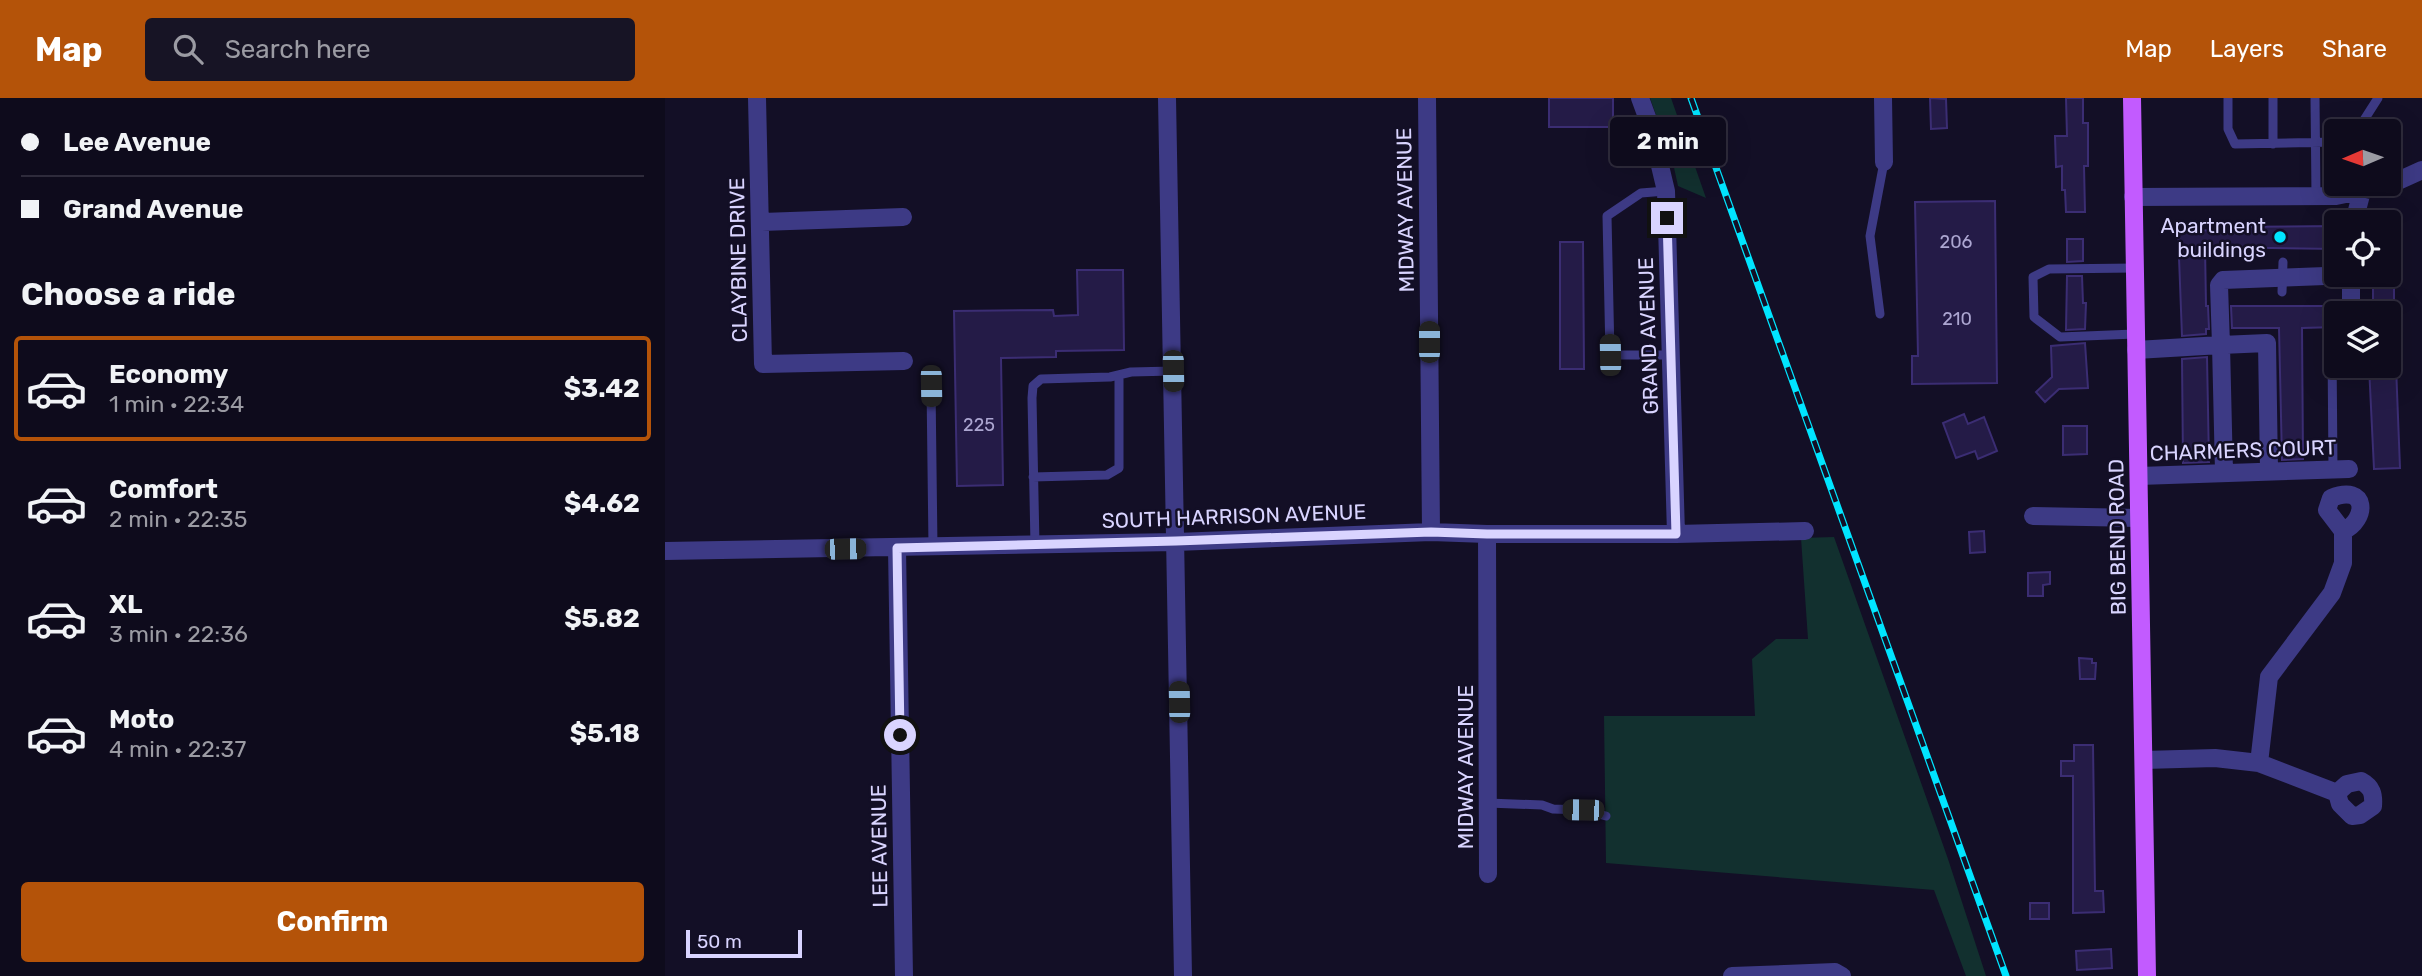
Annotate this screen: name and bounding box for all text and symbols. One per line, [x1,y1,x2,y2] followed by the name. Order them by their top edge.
[145,18,635,81] search box
[35,30,103,69] text: Map
[169,30,207,68] icon: search
[225,34,370,65] text: Search here
[2125,35,2172,63] text: Map
[2210,35,2284,63] text: Layers
[2322,35,2387,63] text: Share
[1609,116,1725,166] callout: 2 min
[2324,119,2401,196] north arrow
[2324,119,2401,378] map controls
[63,127,211,158] text: Lee Avenue
[1391,127,1419,293] street label: MIDWAY AVENUE
[1637,127,1699,155] text: 2 min
[724,177,752,343] street label: CLAYBINE DRIVE
[63,194,244,225] text: Grand Avenue
[1651,202,1683,234] route end
[2324,210,2401,287] button: locate
[2160,213,2266,262] place label: Apartment buildings
[2272,229,2288,245] marker: Apartment buildings
[1940,231,1973,253] house number: 206
[1633,257,1663,415] street label: GRAND AVENUE
[21,275,235,313] text: Choose a ride
[2324,301,2401,378] button: layers
[1942,308,1972,330] house number: 210
[1419,321,1440,363] car
[1600,334,1621,376] car
[1163,350,1184,392] car
[25,357,88,420] icon: car
[109,359,228,390] text: Economy
[921,365,942,407] car
[564,373,640,404] text: $3.42
[109,390,244,418] text: 1 min · 22:34
[963,414,995,436] house number: 225
[2149,434,2337,466] street label: CHARMERS COURT
[2103,459,2131,615] street label: BIG BEND ROAD
[25,472,88,535] icon: car
[109,474,218,505] text: Comfort
[564,488,640,519] text: $4.62
[1101,499,1367,533] street label: SOUTH HARRISON AVENUE
[109,505,247,533] text: 2 min · 22:35
[824,538,867,560] car
[25,587,88,650] icon: car
[109,589,142,620] text: XL
[564,603,640,634] text: $5.82
[109,620,248,648] text: 3 min · 22:36
[1169,681,1190,723] car
[1453,685,1478,849] street label: MIDWAY AVENUE
[25,702,88,765] icon: car
[109,704,174,735] text: Moto
[570,718,640,749] text: $5.18
[884,719,916,751] route start
[109,735,246,763] text: 4 min · 22:37
[865,784,893,908] street label: LEE AVENUE
[1562,799,1605,821] car
[21,882,644,962] button: Confirm
[686,927,801,959] scale bar
[697,930,742,953] text: 50 m

